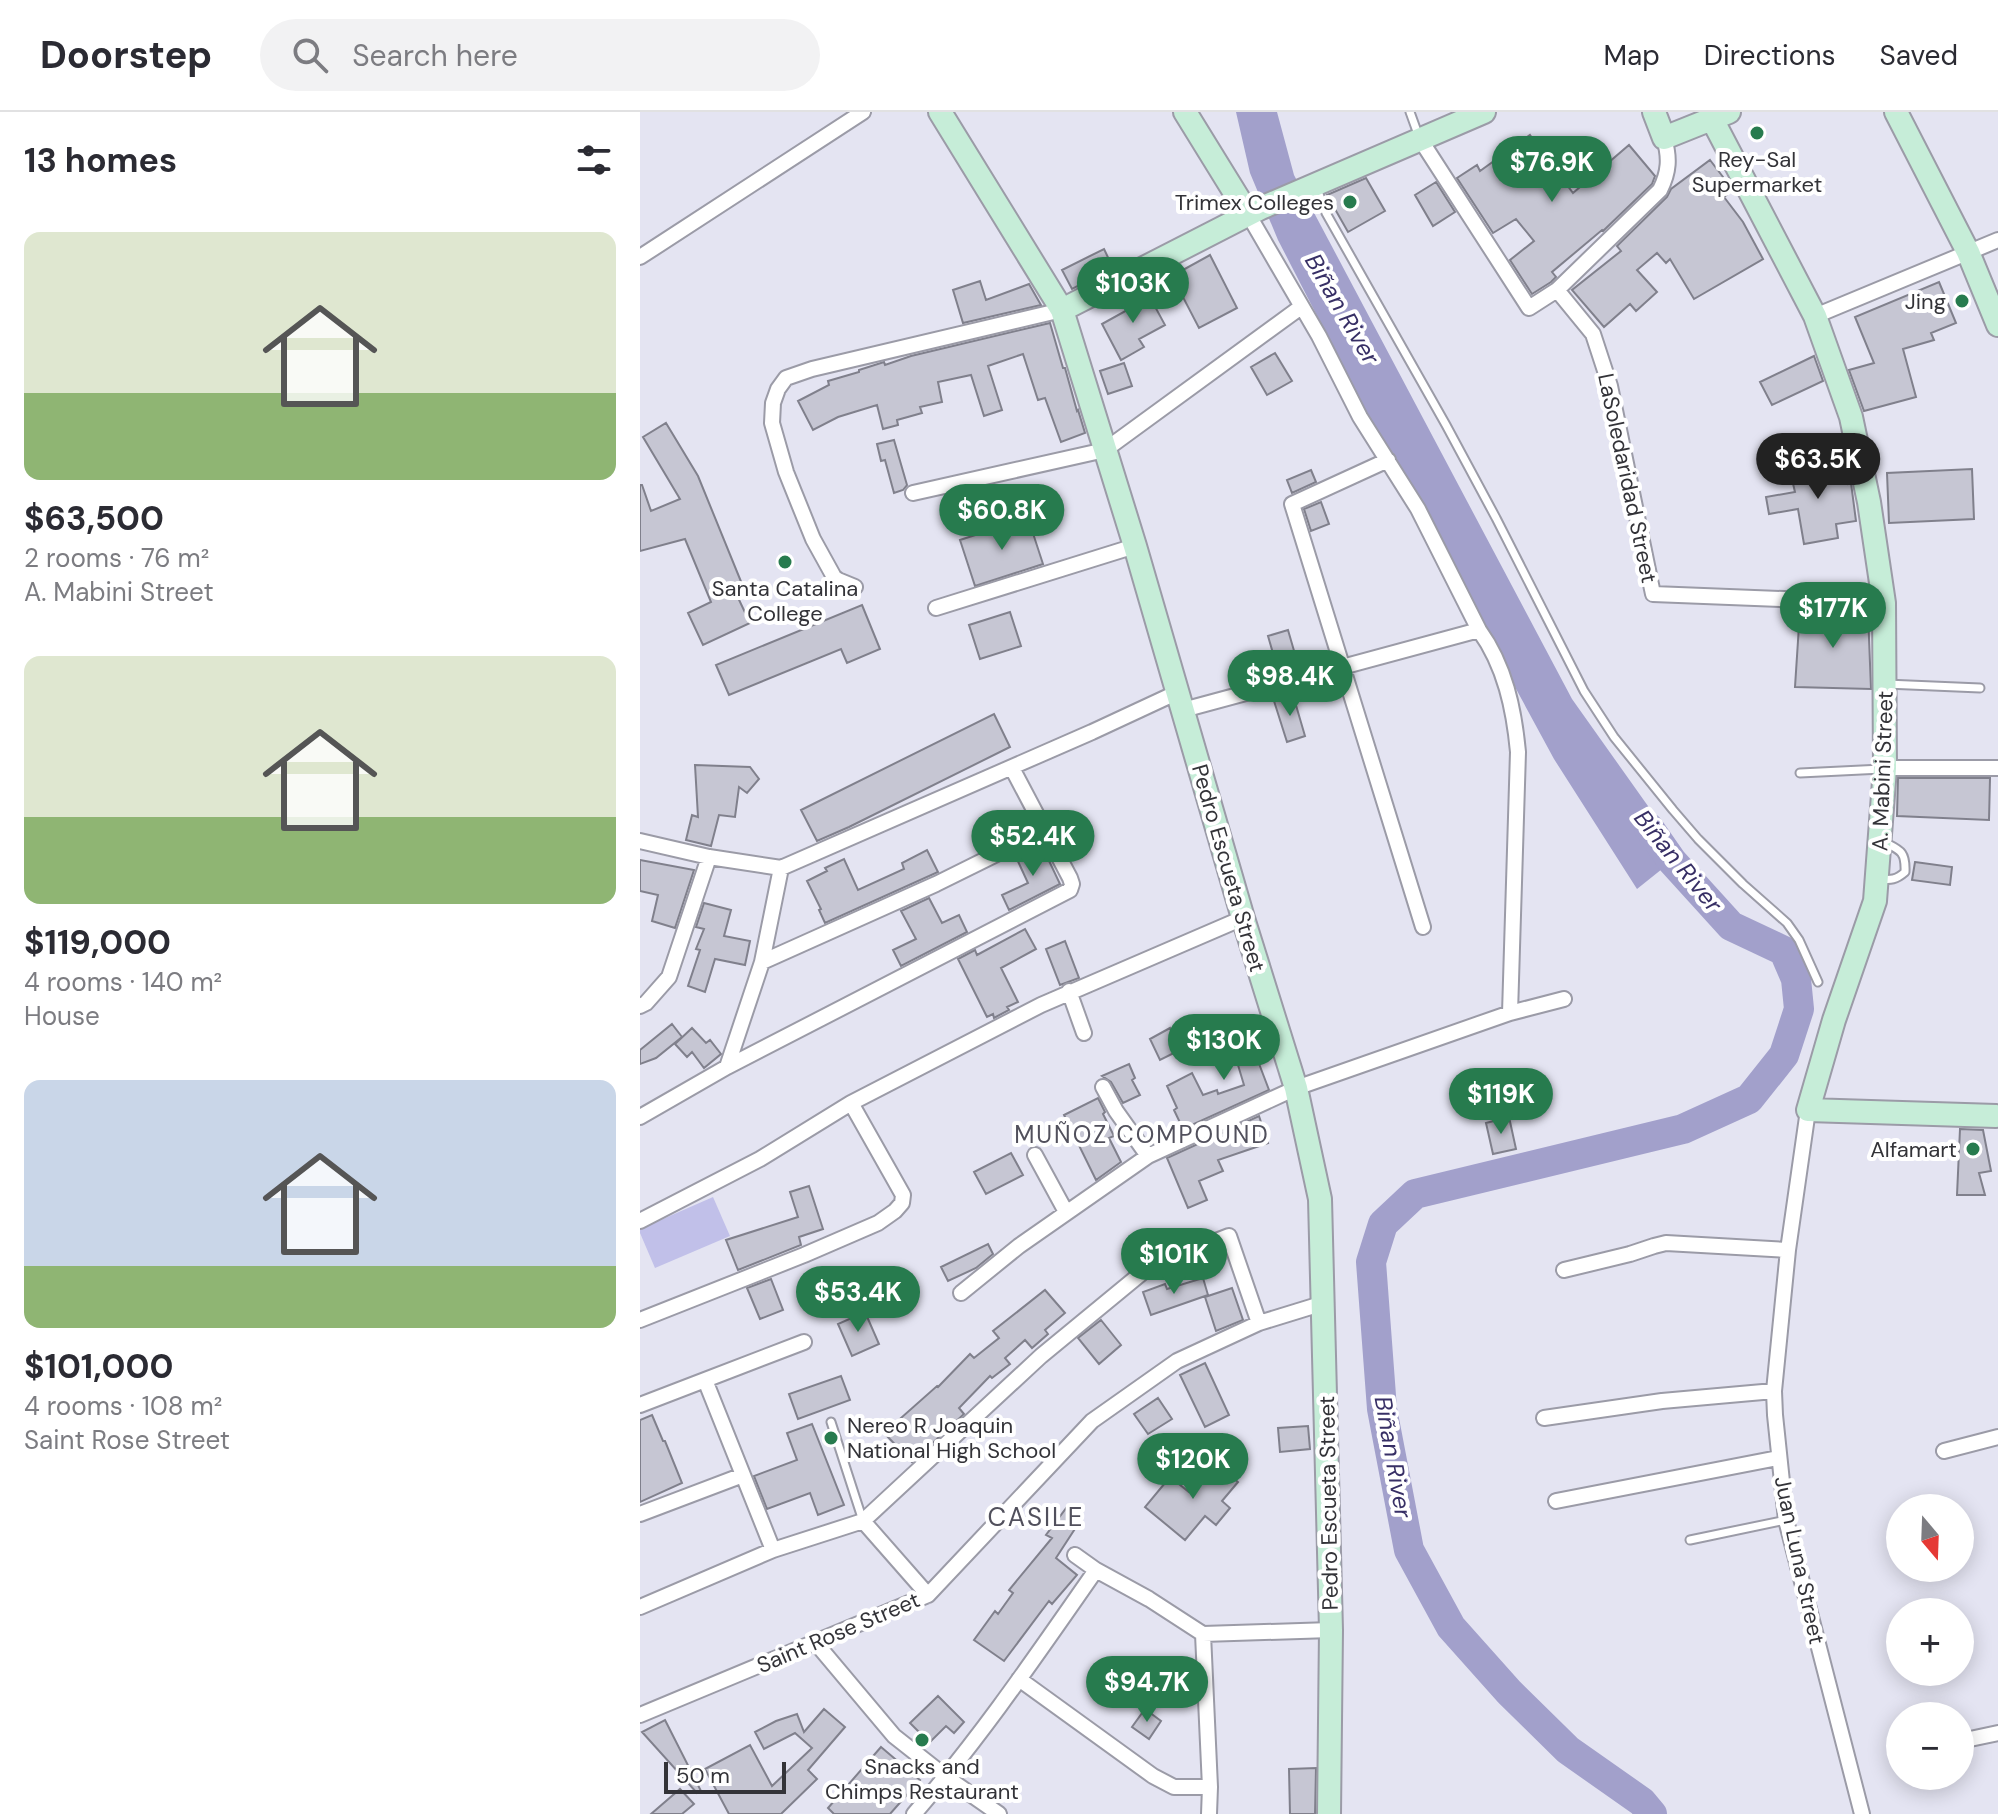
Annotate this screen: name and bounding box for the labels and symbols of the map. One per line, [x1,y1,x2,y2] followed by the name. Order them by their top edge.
[1748,124,1766,142] marker: Rey-Sal Supermarket
[1487,136,1617,204] pin: $76.9K
[1692,145,1822,199] place label: Rey-Sal Supermarket
[1175,188,1334,217] place label: Trimex Colleges
[1341,193,1359,211] marker: Trimex Colleges
[1298,248,1387,371] water label: Biñan River
[1077,257,1189,325] pin: $103K
[1905,287,1946,316] place label: Jing
[1953,292,1971,310] marker: Jing
[1591,371,1664,586] street label: LaSoledaridad Street
[1753,433,1883,501] pin: $63.5K
[937,484,1067,552] pin: $60.8K
[776,553,794,571] marker: Santa Catalina College
[712,574,858,628] place label: Santa Catalina College
[1777,582,1889,650] pin: $177K
[1225,650,1355,718] pin: $98.4K
[1865,690,1900,852] street label: A. Mabini Street
[1185,761,1272,975] street label: Pedro Escueta Street
[1628,803,1730,919] water label: Biñan River
[968,810,1098,878] pin: $52.4K
[1168,1014,1280,1082] pin: $130K
[1445,1068,1557,1136] pin: $119K
[1014,1119,1270,1150] district label: MUÑOZ COMPOUND
[1870,1135,1957,1164] place label: Alfamart
[1964,1140,1982,1158] marker: Alfamart
[1118,1228,1230,1296] pin: $101K
[793,1266,923,1334] pin: $53.4K
[1368,1394,1420,1521] water label: Biñan River
[1312,1395,1345,1611] street label: Pedro Escueta Street
[847,1411,1056,1465] place label: Nereo R Joaquin National High School
[822,1429,840,1447] marker: Nereo R Joaquin National High School
[1137,1433,1249,1501] pin: $120K
[1768,1473,1831,1647] street label: Juan Luna Street
[1886,1494,1974,1582] north arrow
[987,1500,1085,1534] district label: CASILE
[752,1585,924,1680] street label: Saint Rose Street
[1082,1656,1212,1724] pin: $94.7K
[913,1731,931,1749] marker: Snacks and Chimps Restaurant
[825,1752,1019,1806] place label: Snacks and Chimps Restaurant
[664,1758,786,1794] scale bar

